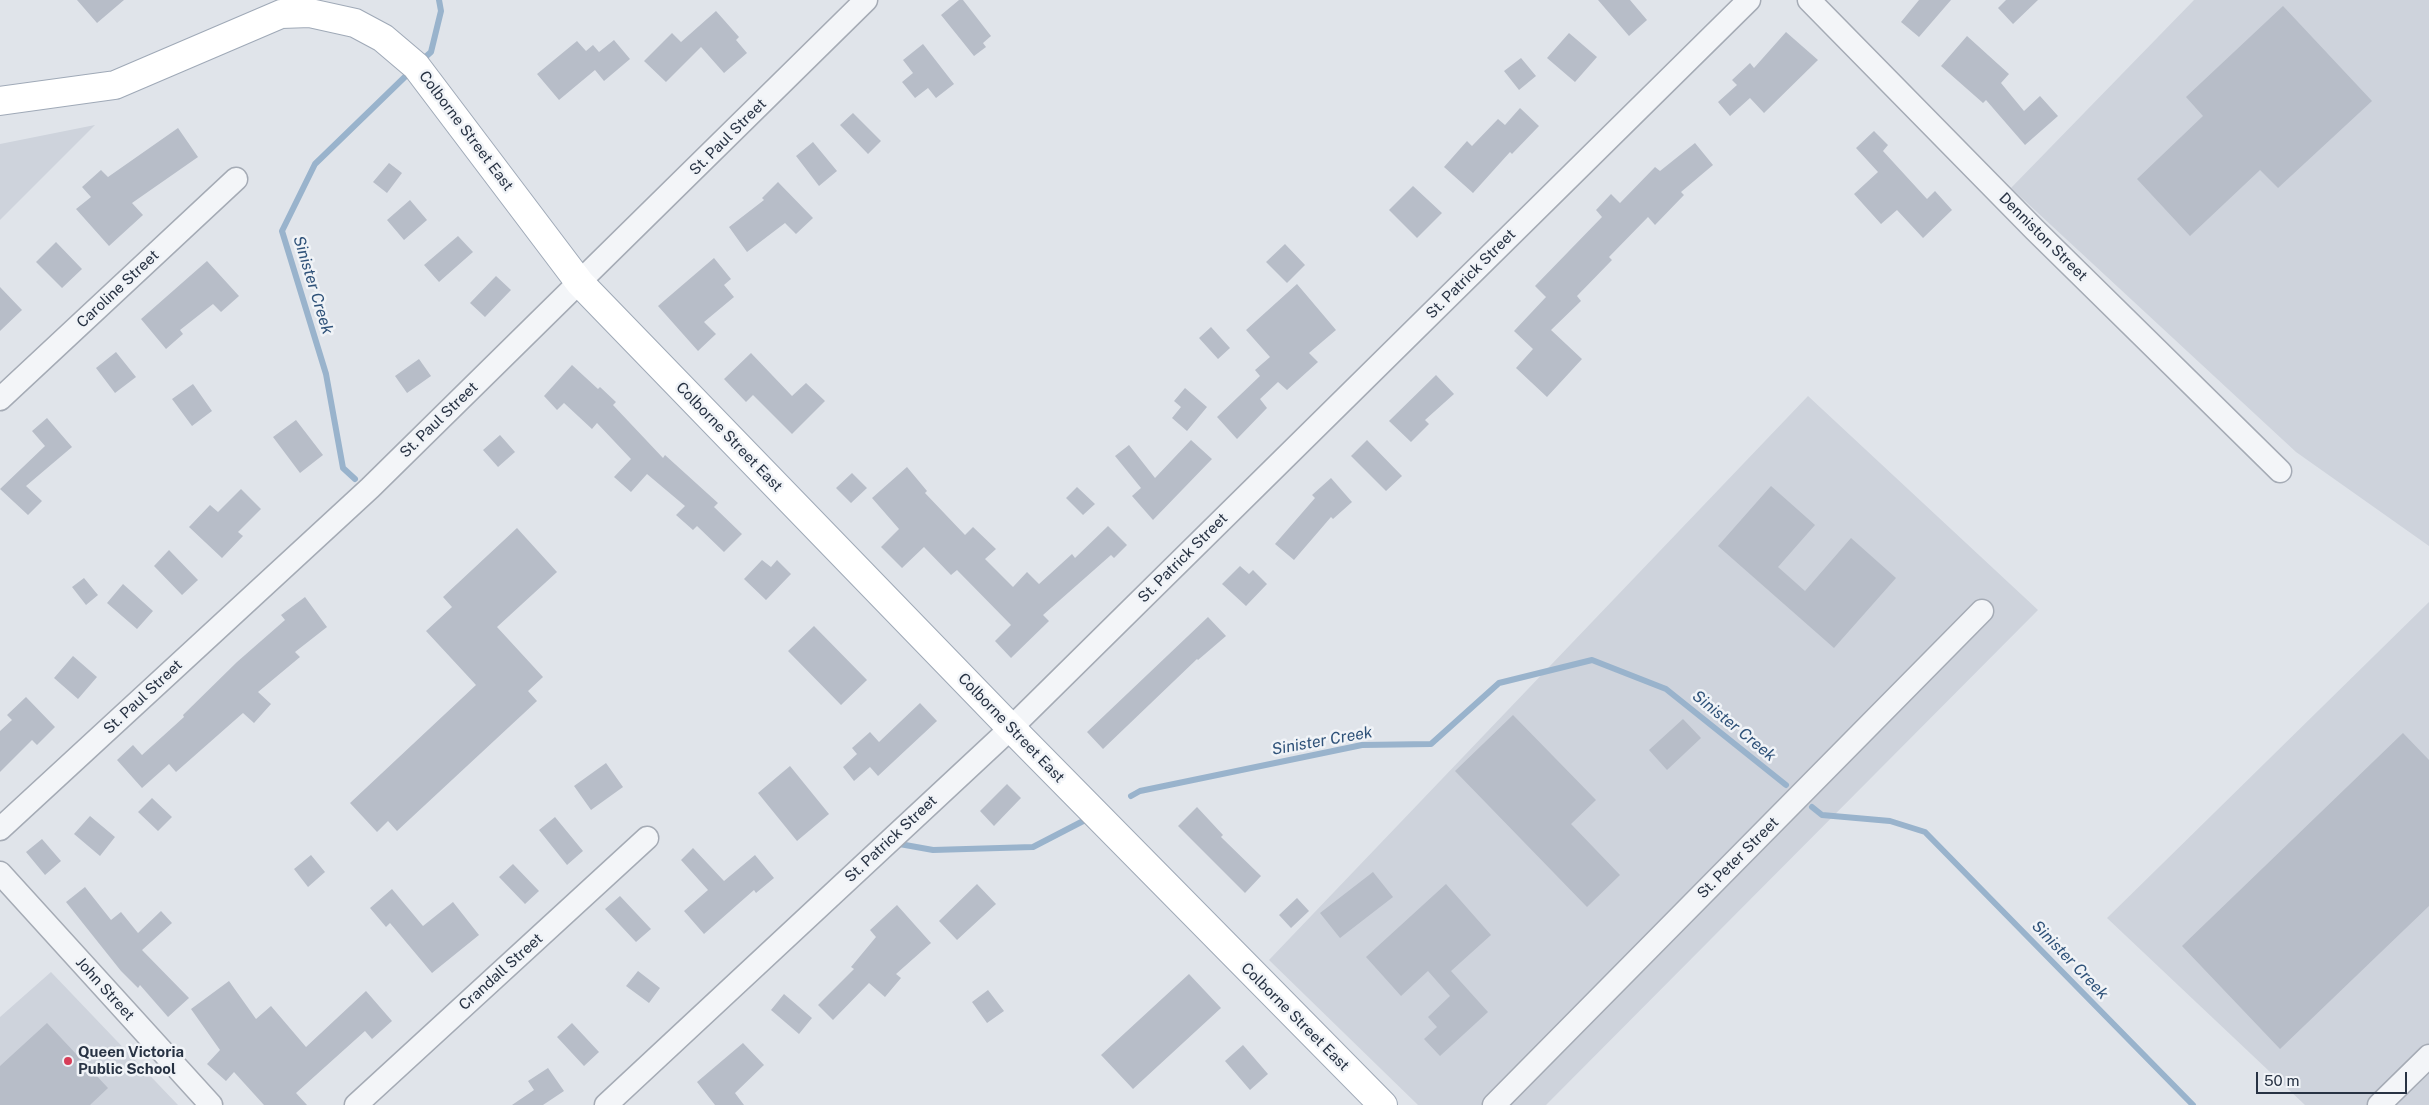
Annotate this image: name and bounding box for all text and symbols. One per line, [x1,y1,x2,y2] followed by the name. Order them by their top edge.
[415,67,517,195] street label: Colborne Street East
[686,95,770,179] street label: St. Paul Street
[1995,189,2091,285] street label: Denniston Street
[1422,225,1520,323] street label: St. Patrick Street
[289,233,337,337] water label: Sinister Creek
[73,246,163,332] street label: Caroline Street
[396,378,482,462] street label: St. Paul Street
[672,378,786,496] street label: Colborne Street East
[1134,509,1232,607] street label: St. Patrick Street
[100,656,186,738] street label: St. Paul Street
[954,669,1068,787] street label: Colborne Street East
[1688,686,1780,766] water label: Sinister Creek
[1270,723,1374,759] water label: Sinister Creek
[841,792,941,886] street label: St. Patrick Street
[1694,814,1782,902] street label: St. Peter Street
[2028,917,2112,1003] water label: Sinister Creek
[455,930,547,1014] street label: Crandall Street
[72,954,138,1024] street label: John Street
[1237,959,1353,1075] street label: Colborne Street East
[78,1043,184,1078] place label: Queen Victoria Public School
[62,1055,74,1067] marker: Queen Victoria Public School
[2259,1062,2410,1094] scale bar
[2264,1072,2299,1089] text: 50 m

